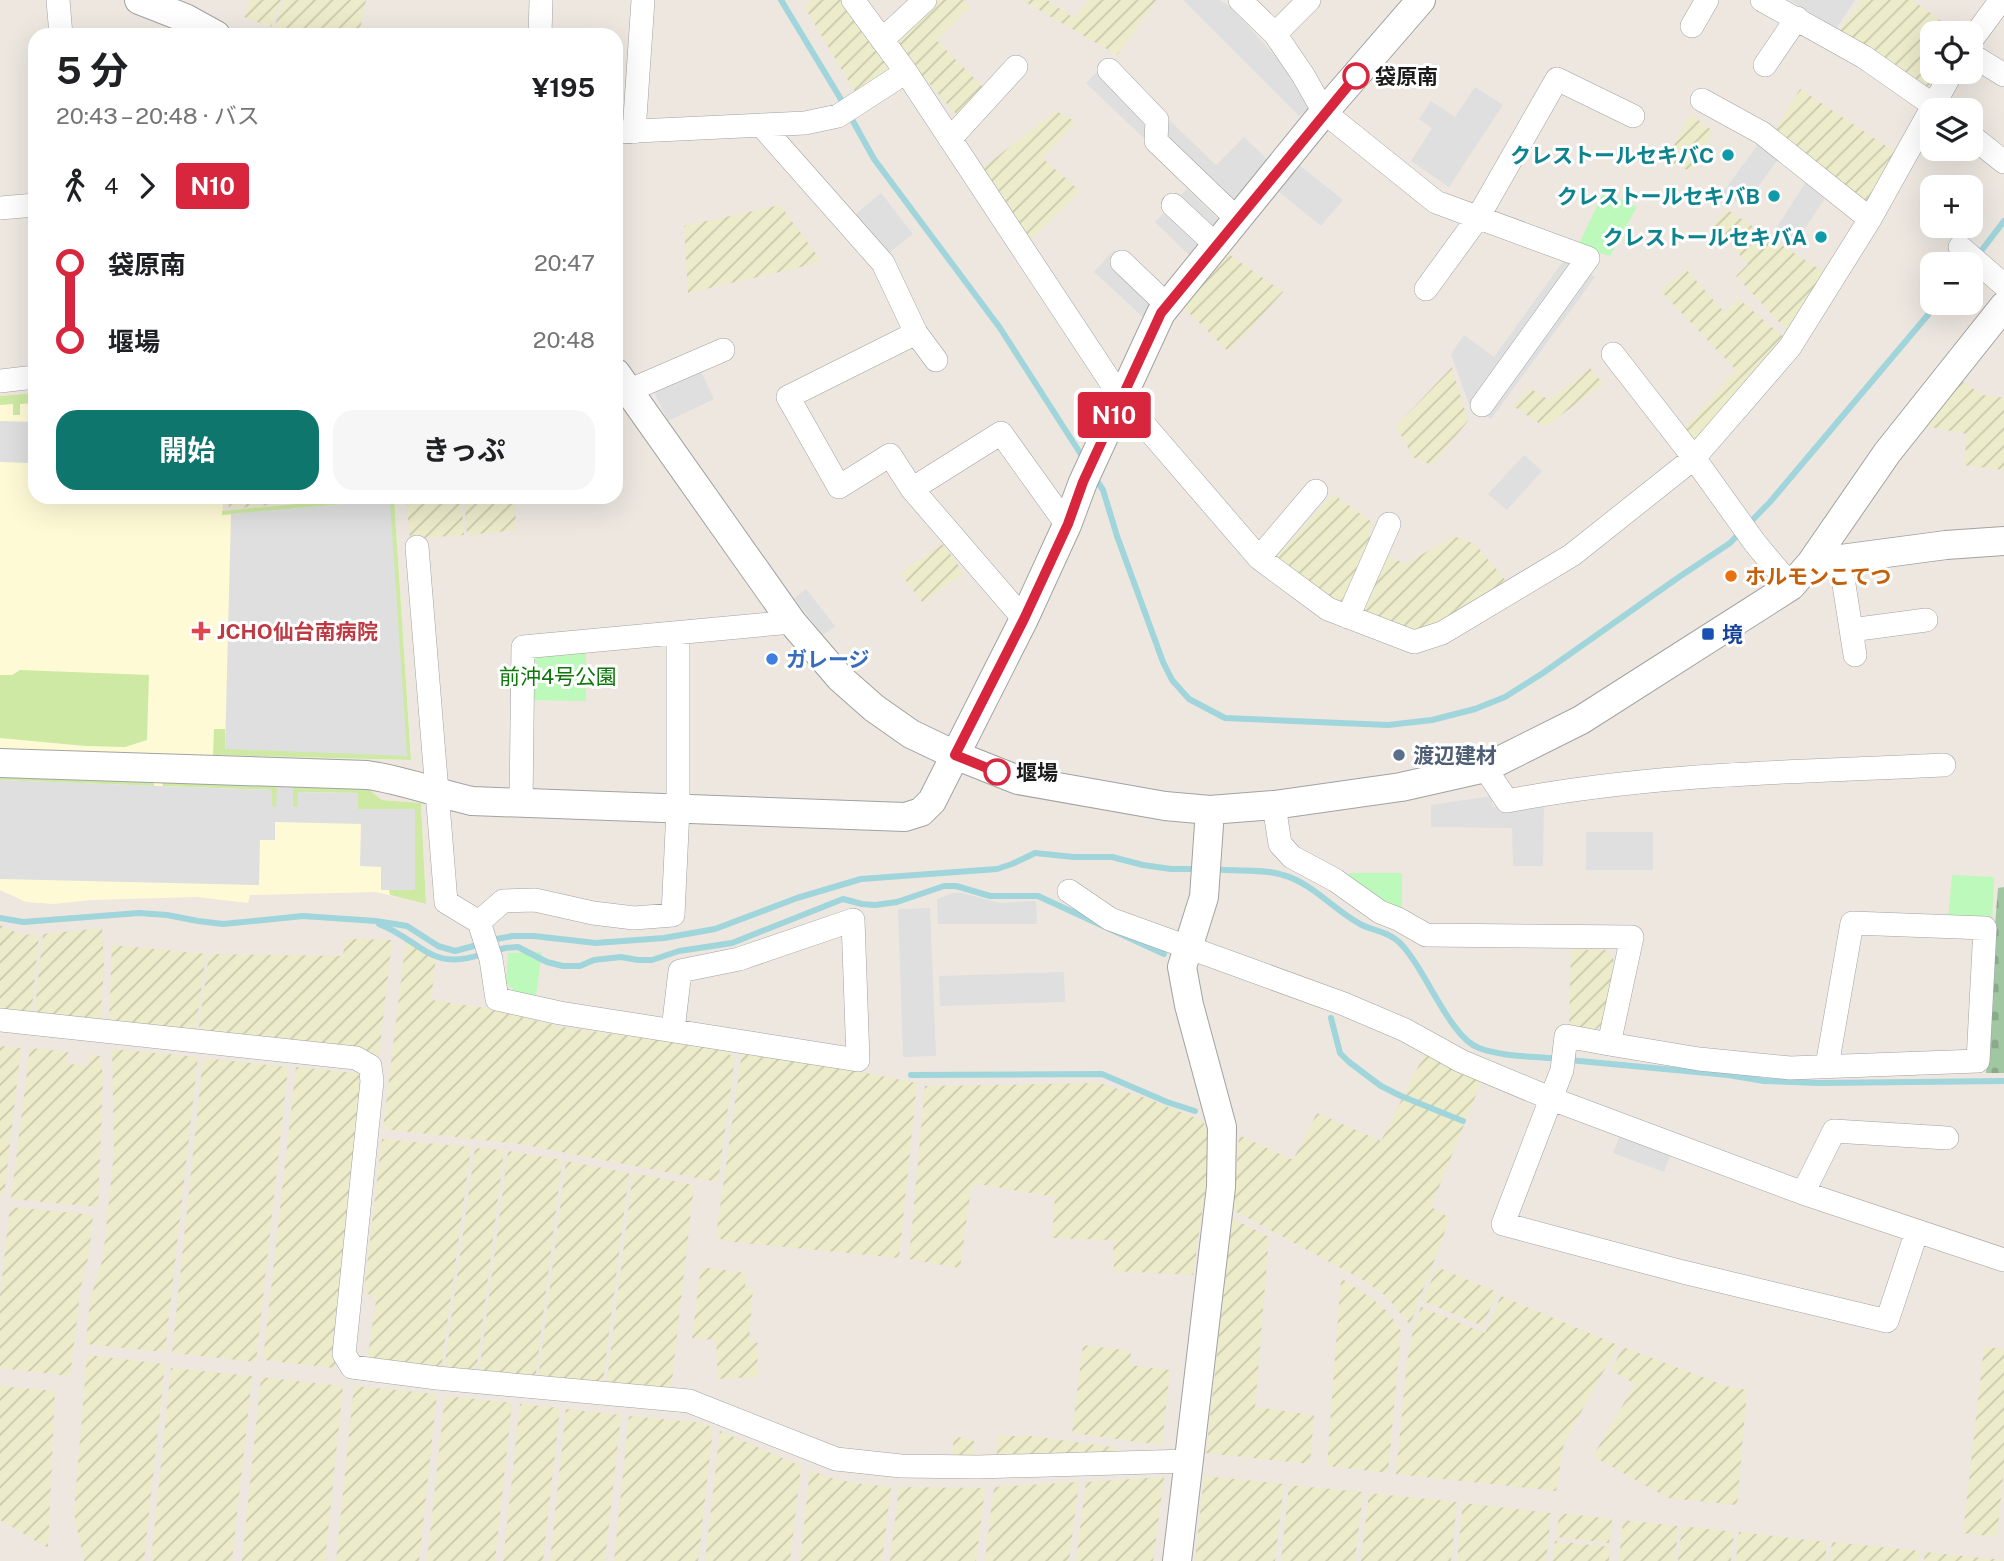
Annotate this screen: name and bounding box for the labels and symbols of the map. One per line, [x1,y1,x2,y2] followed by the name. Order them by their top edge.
[1343,63,1369,89] marker: 袋原南
[1375,64,1438,89] place label: 袋原南
[1510,143,1714,168] place label: クレストールセキバC
[1720,147,1736,163] marker: クレストールセキバC
[1557,184,1760,209] place label: クレストールセキバB
[1766,188,1782,204] marker: クレストールセキバB
[1603,225,1807,250] place label: クレストールセキバA
[1813,229,1829,245] marker: クレストールセキバA
[1074,392,1154,438] line badge: N10
[1745,564,1892,589] place label: ホルモンこてつ
[1723,568,1739,584] marker: ホルモンこてつ
[217,619,378,644] place label: JCHO仙台南病院
[191,621,211,641] marker: JCHO仙台南病院
[1722,622,1743,647] place label: 境
[1700,626,1716,642] marker: 境
[786,647,870,672] place label: ガレージ
[764,651,780,667] marker: ガレージ
[499,664,617,689] park label: 前沖4号公園
[1413,743,1497,768] place label: 渡辺建材
[1391,747,1407,763] marker: 渡辺建材
[984,759,1010,785] marker: 堰場
[1016,760,1058,785] place label: 堰場

